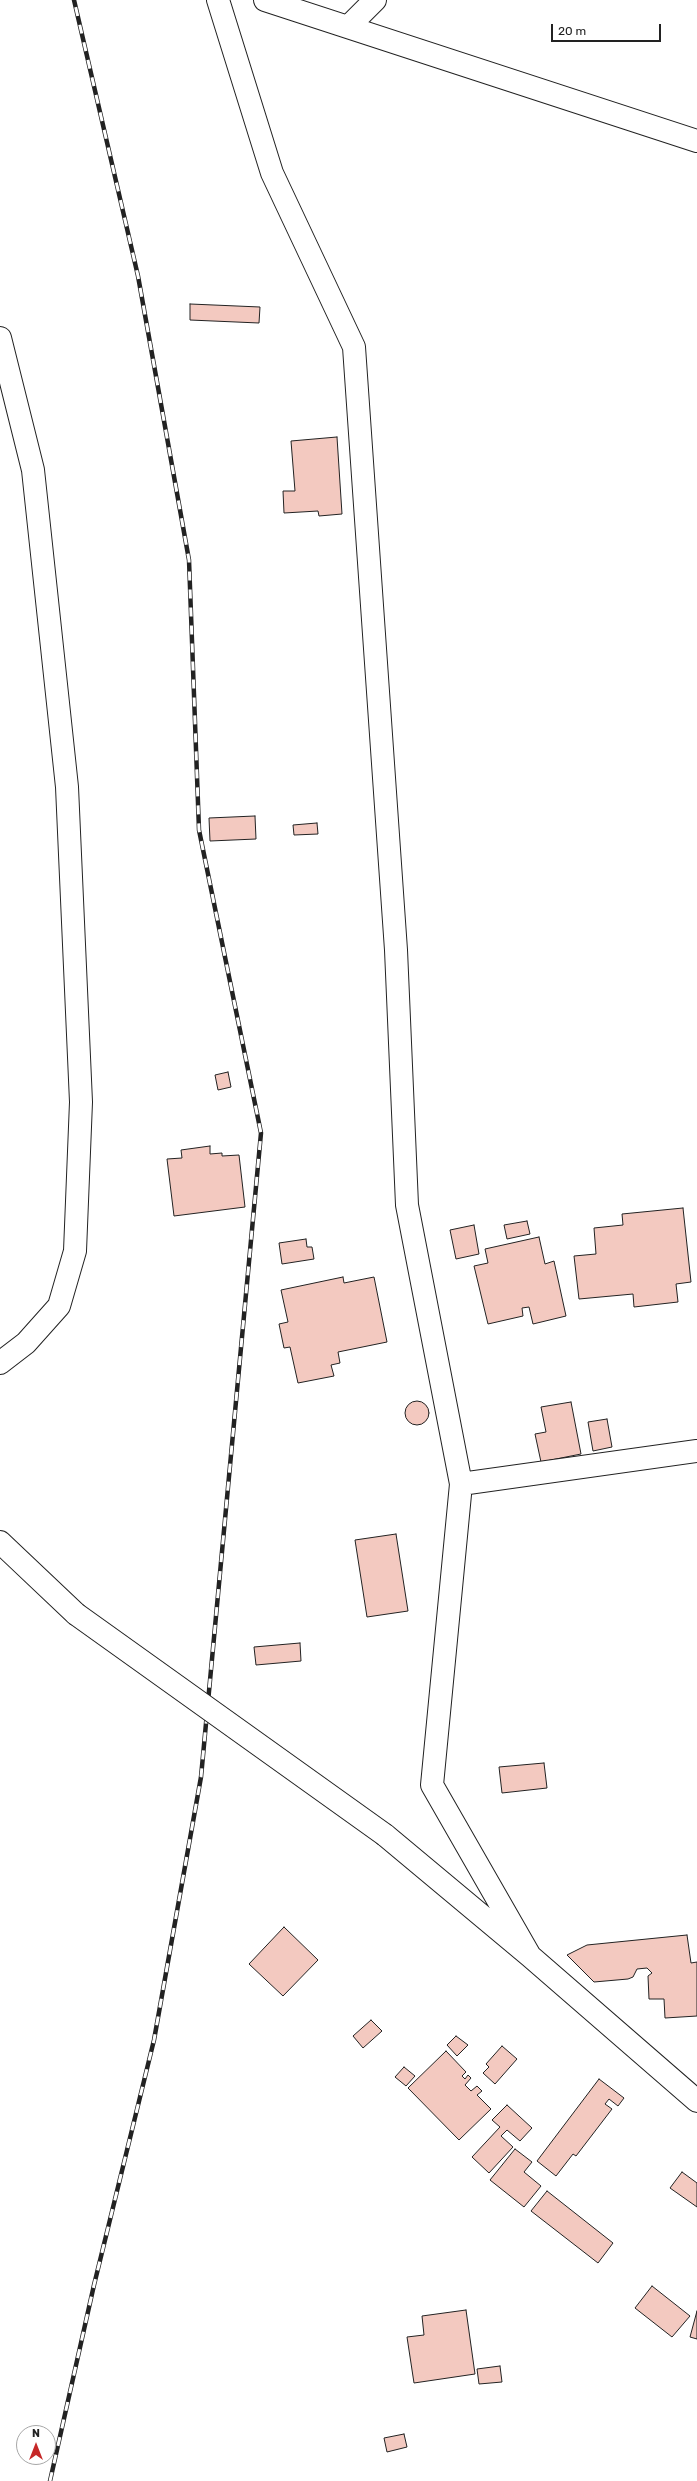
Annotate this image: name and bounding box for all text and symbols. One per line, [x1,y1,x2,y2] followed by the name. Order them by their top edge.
[553,16,663,42] scale bar
[558,24,586,38] text: 20 m
[16,2425,56,2465] north arrow
[32,2427,40,2440] text: N

